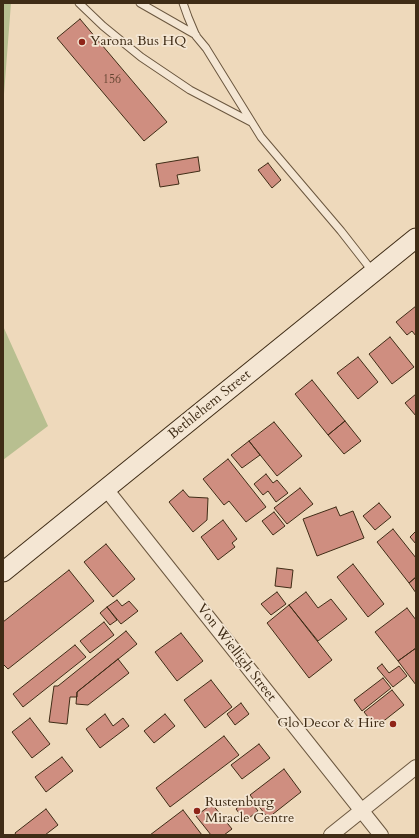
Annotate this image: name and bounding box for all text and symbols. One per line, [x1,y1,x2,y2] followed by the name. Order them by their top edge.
[90,34,186,50] place label: Yarona Bus HQ
[77,37,87,47] marker: Yarona Bus HQ
[103,73,121,87] house number: 156
[165,367,255,443] street label: Bethlehem Street
[193,601,279,705] street label: Von Wielligh Street
[277,716,385,732] place label: Glo Decor & Hire
[388,719,398,729] marker: Glo Decor & Hire
[205,795,294,828] place label: Rustenburg Miracle Centre
[192,806,202,816] marker: Rustenburg Miracle Centre

